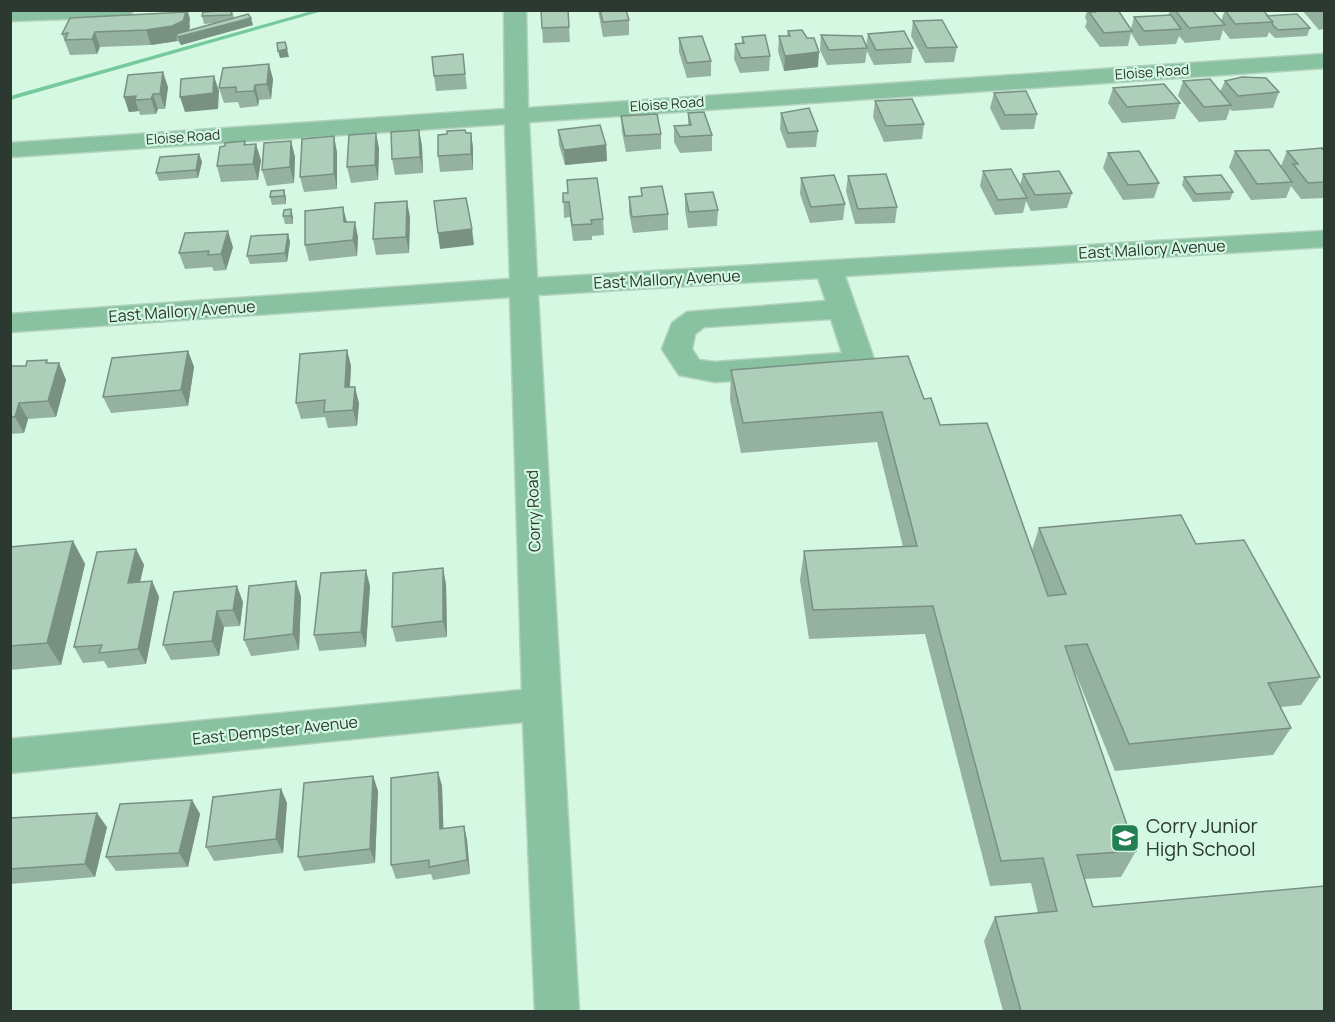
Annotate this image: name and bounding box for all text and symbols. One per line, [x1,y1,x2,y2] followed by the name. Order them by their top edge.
[1114,59,1190,84] street label: Eloise Road
[629,91,705,116] street label: Eloise Road
[145,124,221,149] street label: Eloise Road
[1078,234,1226,264] street label: East Mallory Avenue
[593,264,741,294] street label: East Mallory Avenue
[108,295,256,327] street label: East Mallory Avenue
[521,470,545,552] street label: Corry Road
[191,710,359,750] street label: East Dempster Avenue
[1146,812,1258,862] place label: Corry Junior High School
[1109,822,1141,854] school or university icon: Corry Junior High School

